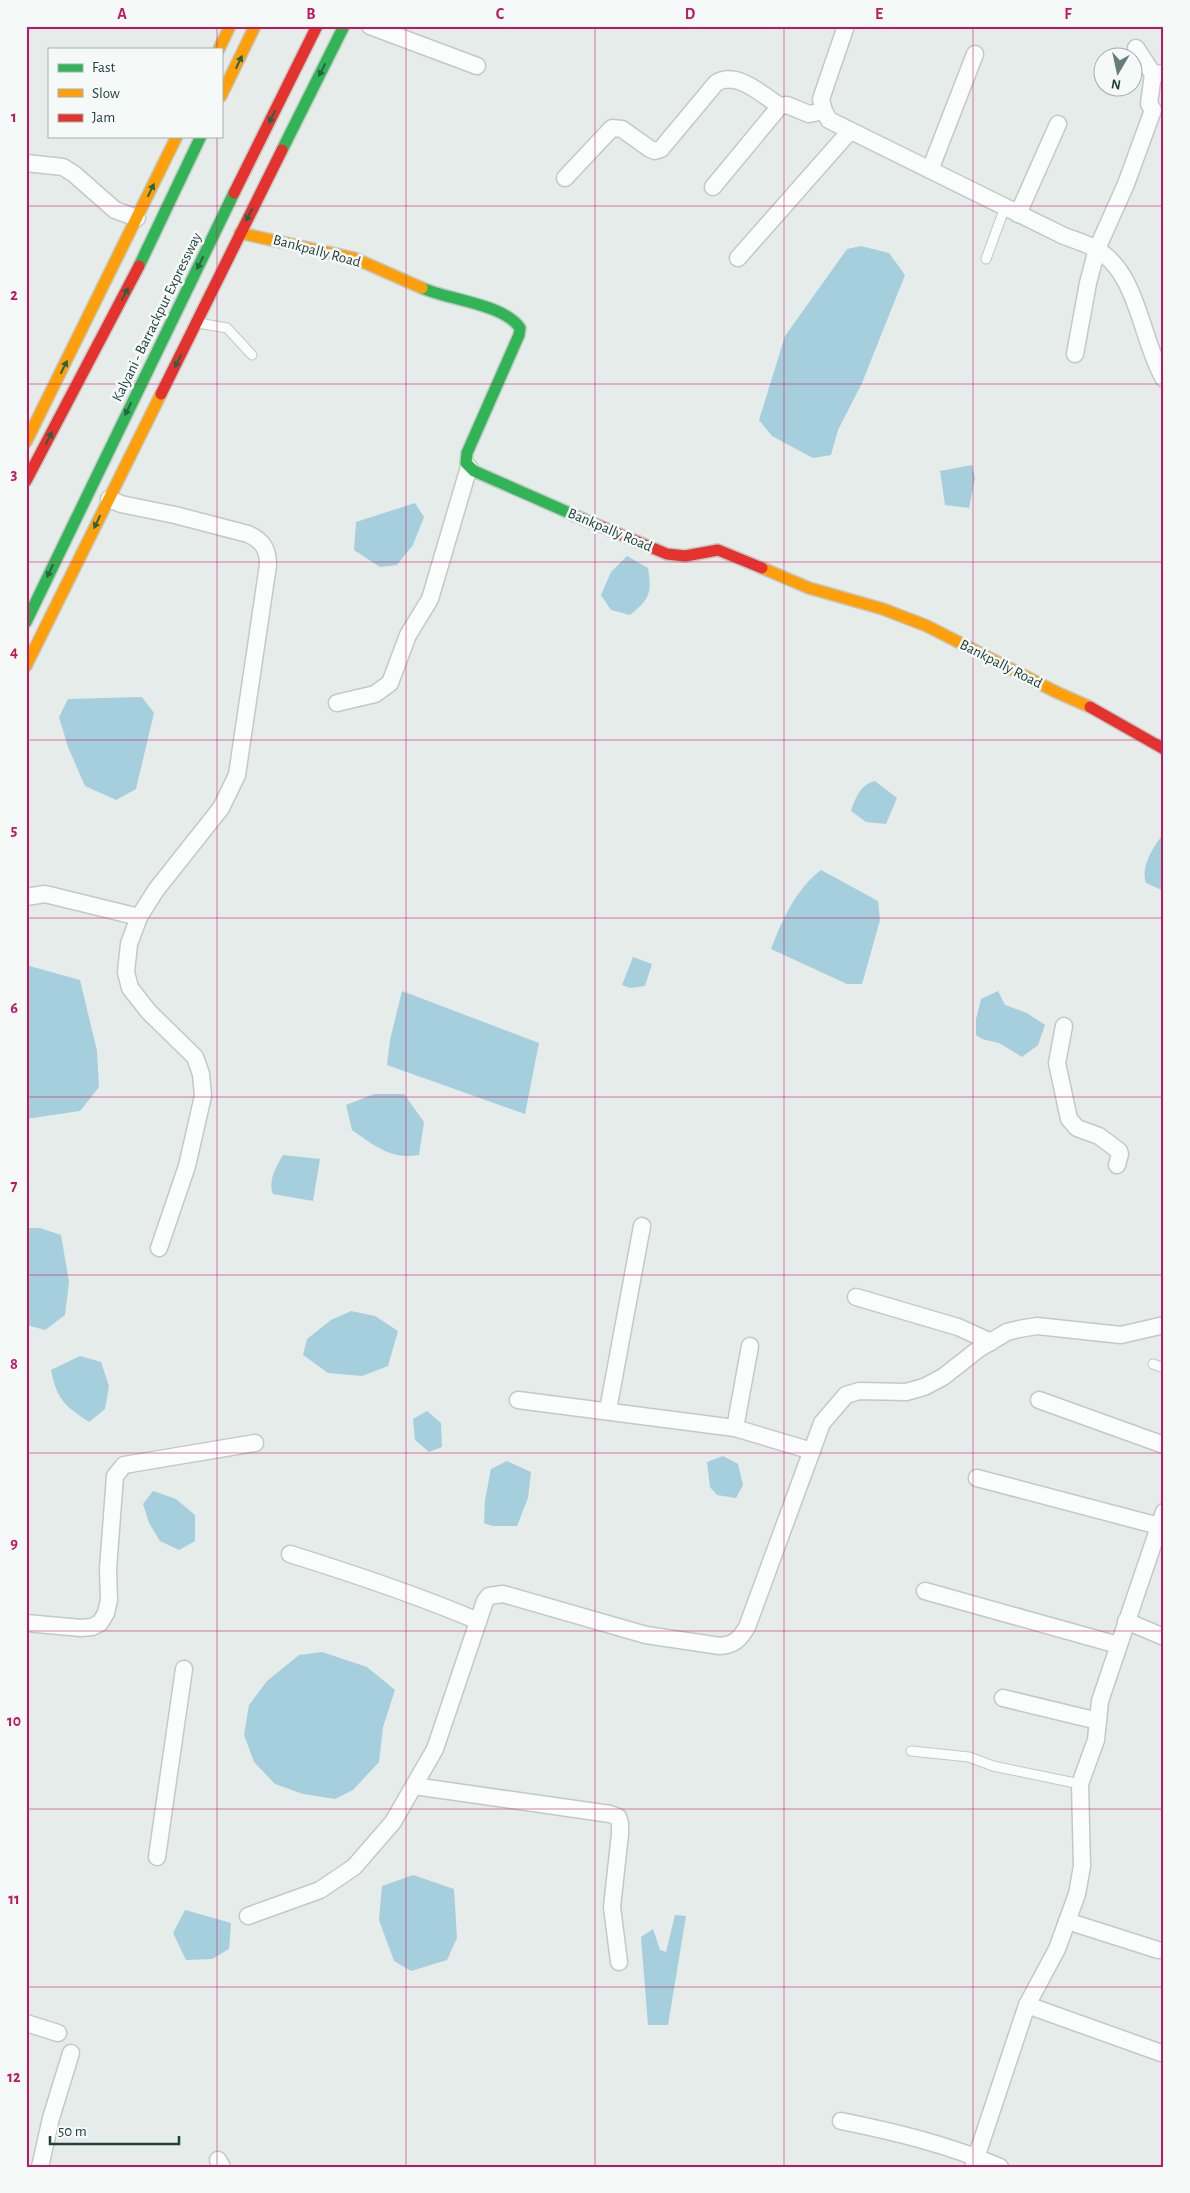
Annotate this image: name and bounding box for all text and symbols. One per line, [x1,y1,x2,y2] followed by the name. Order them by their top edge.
[117,6,127,22] text: A
[306,6,316,22] text: B
[496,6,505,22] text: C
[685,6,696,22] text: D
[875,6,883,22] text: E
[1064,6,1072,22] text: F
[48,48,222,138] legend
[1092,48,1142,98] north arrow
[234,54,243,69] one-way arrow
[92,60,116,75] text: Fast
[318,63,326,77] one-way arrow
[1110,76,1122,92] text: N
[92,86,120,101] text: Slow
[11,109,17,125] text: 1
[92,110,115,125] text: Jam
[268,110,276,124] one-way arrow
[147,183,155,197] one-way arrow
[245,208,253,222] one-way arrow
[109,230,205,404] street label: Kalyani - Barrackpur Expressway
[272,232,363,270] street label: Bankpally Road
[196,255,204,270] one-way arrow
[10,287,18,303] text: 2
[120,288,129,301] one-way arrow
[174,354,182,368] one-way arrow
[60,360,68,374] one-way arrow
[124,401,132,416] one-way arrow
[45,431,53,445] one-way arrow
[11,466,18,482] text: 3
[566,505,655,555] street label: Bankpally Road
[93,515,101,529] one-way arrow
[46,564,54,578] one-way arrow
[957,637,1045,691] street label: Bankpally Road
[10,644,18,660] text: 4
[11,822,18,838] text: 5
[10,1000,18,1016] text: 6
[11,1178,18,1194] text: 7
[10,1356,18,1372] text: 8
[10,1535,18,1551] text: 9
[7,1713,21,1729] text: 10
[8,1891,20,1907] text: 11
[7,2069,21,2085] text: 12
[50,2113,179,2145] scale bar
[58,2124,87,2139] text: 50 m

